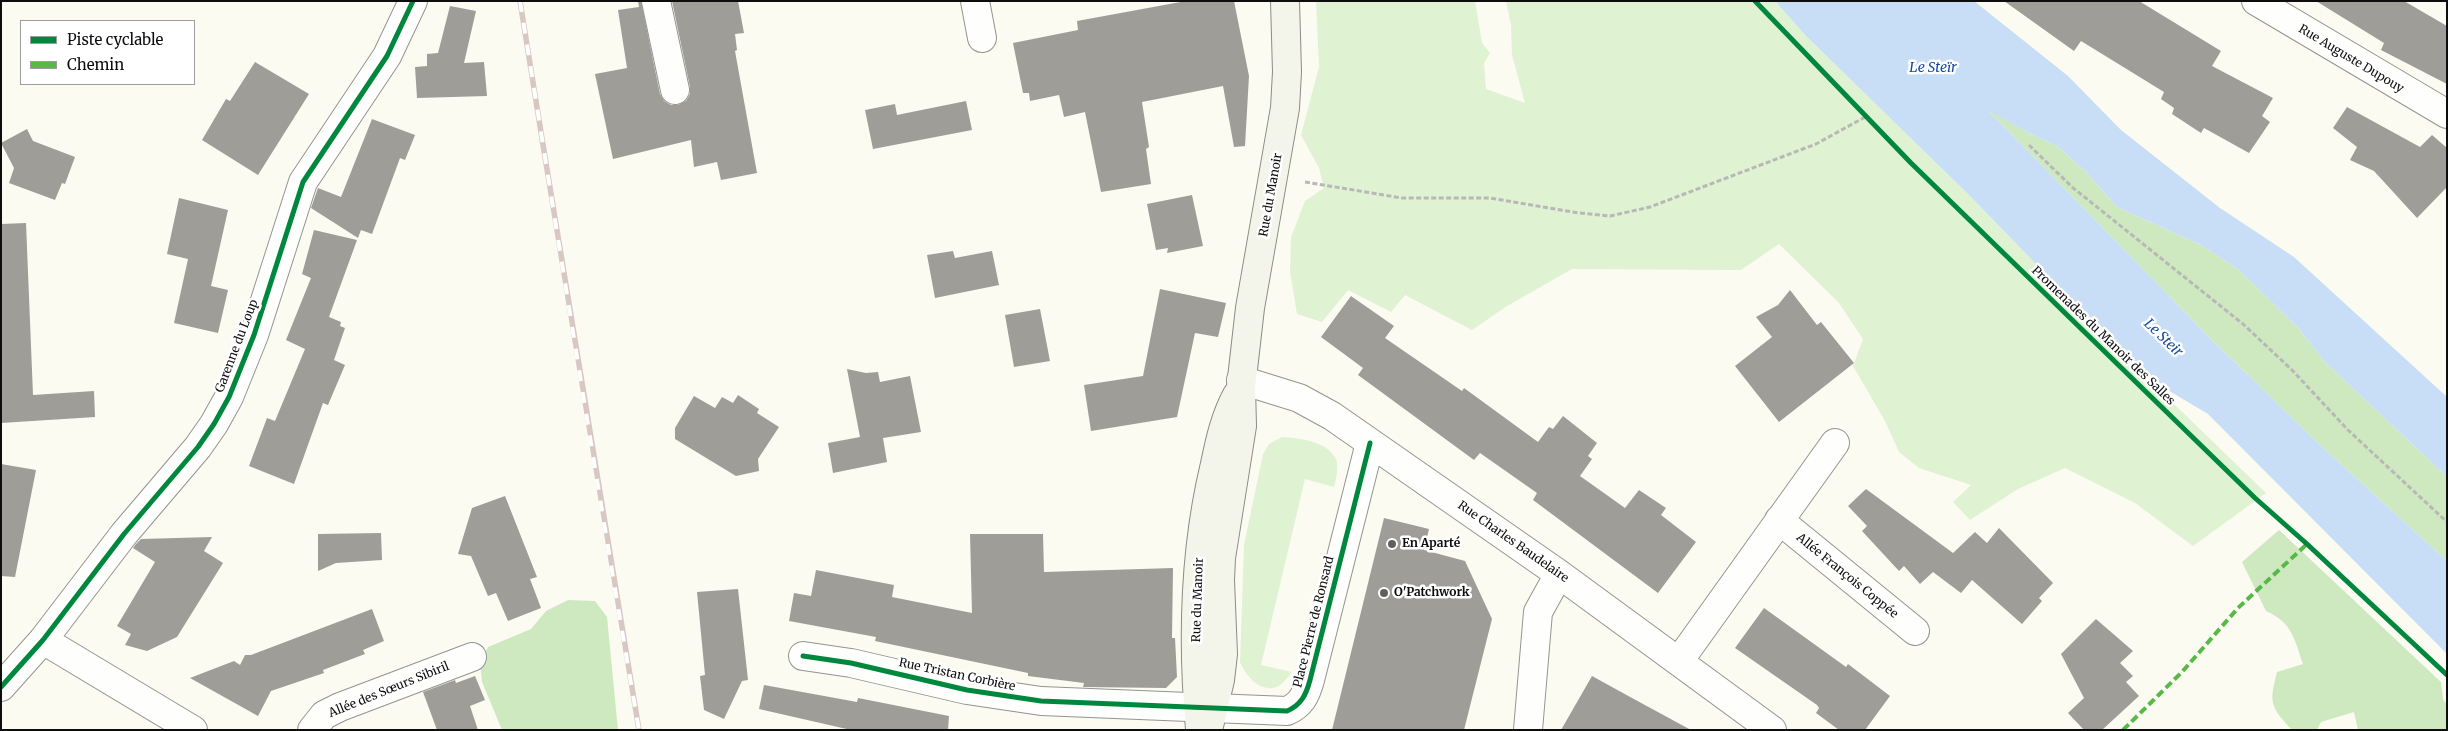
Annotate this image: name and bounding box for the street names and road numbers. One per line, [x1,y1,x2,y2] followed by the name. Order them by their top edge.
[2296,22,2406,96] street label: Rue Auguste Dupouy
[1257,152,1285,238] street label: Rue du Manoir
[2028,264,2178,408] street label: Promenades du Manoir des Salles
[213,297,261,395] street label: Garenne du Loup
[1455,498,1571,586] street label: Rue Charles Baudelaire
[1793,531,1901,621] street label: Allée François Coppée
[1291,555,1337,689] street label: Place Pierre de Ronsard
[1189,557,1207,643] street label: Rue du Manoir
[897,656,1017,694] street label: Rue Tristan Corbière
[327,659,451,721] street label: Allée des Sœurs Sibiril

